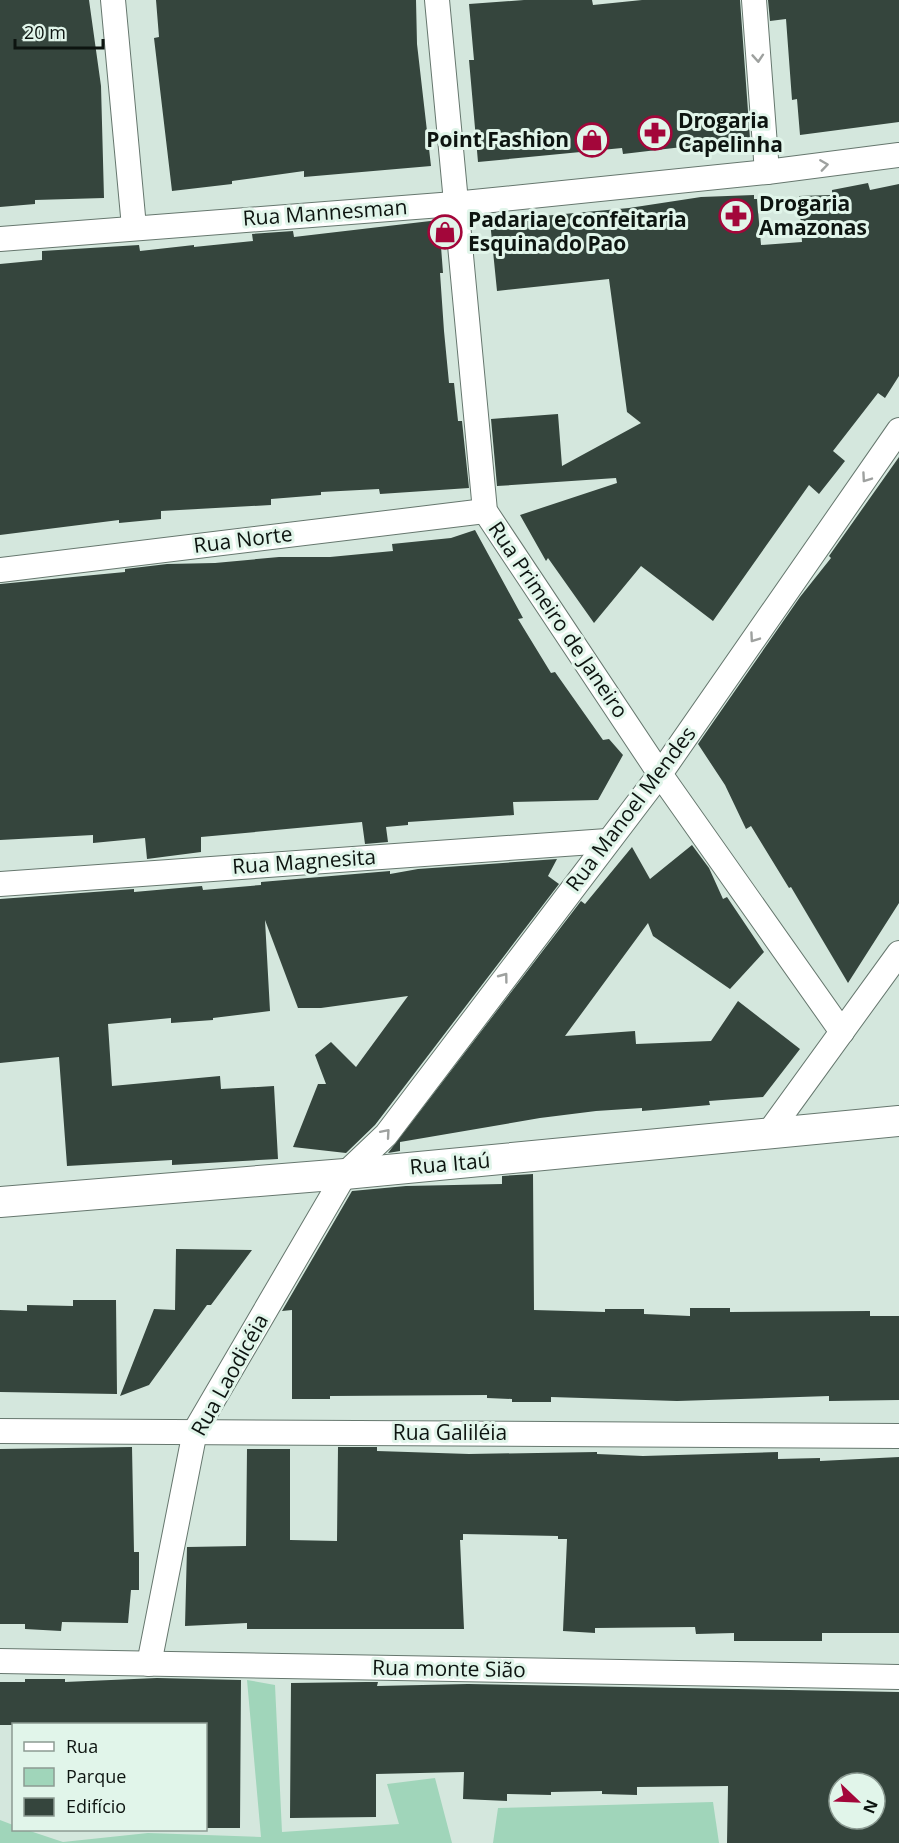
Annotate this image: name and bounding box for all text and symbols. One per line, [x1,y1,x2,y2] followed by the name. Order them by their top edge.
[15,12,104,50] scale bar
[24,20,66,44] text: 20 m
[751,54,764,63] one-way arrow
[678,106,783,158] place label: Drogaria Capelinha
[637,115,673,151] pharmacy icon: Drogaria Capelinha
[574,122,610,158] shop icon: Point Fashion
[426,125,569,153] place label: Point Fashion
[820,159,829,171] one-way arrow
[759,189,867,241] place label: Drogaria Amazonas
[242,192,408,232] street label: Rua Mannesman
[718,198,754,234] pharmacy icon: Drogaria Amazonas
[468,205,687,257] place label: Padaria e confeitaria Esquina do Pao
[427,214,463,250] shop icon: Padaria e confeitaria Esquina do Pao
[862,471,873,482] one-way arrow
[483,516,635,723] street label: Rua Primeiro de Janeiro
[192,519,294,559] street label: Rua Norte
[750,631,761,642] one-way arrow
[559,720,702,897] street label: Rua Manoel Mendes
[231,842,377,880] street label: Rua Magnesita
[497,973,508,984] one-way arrow
[379,1129,390,1140] one-way arrow
[408,1146,491,1180] street label: Rua Itaú
[184,1309,274,1440] street label: Rua Laodicéia
[393,1418,507,1446] street label: Rua Galiléia
[372,1653,526,1683] street label: Rua monte Sião
[12,1723,207,1831] legend
[66,1734,98,1758] text: Rua
[66,1764,126,1788] text: Parque
[827,1771,887,1831] north arrow
[66,1794,126,1818] text: Edifício
[858,1797,883,1817] text: N

